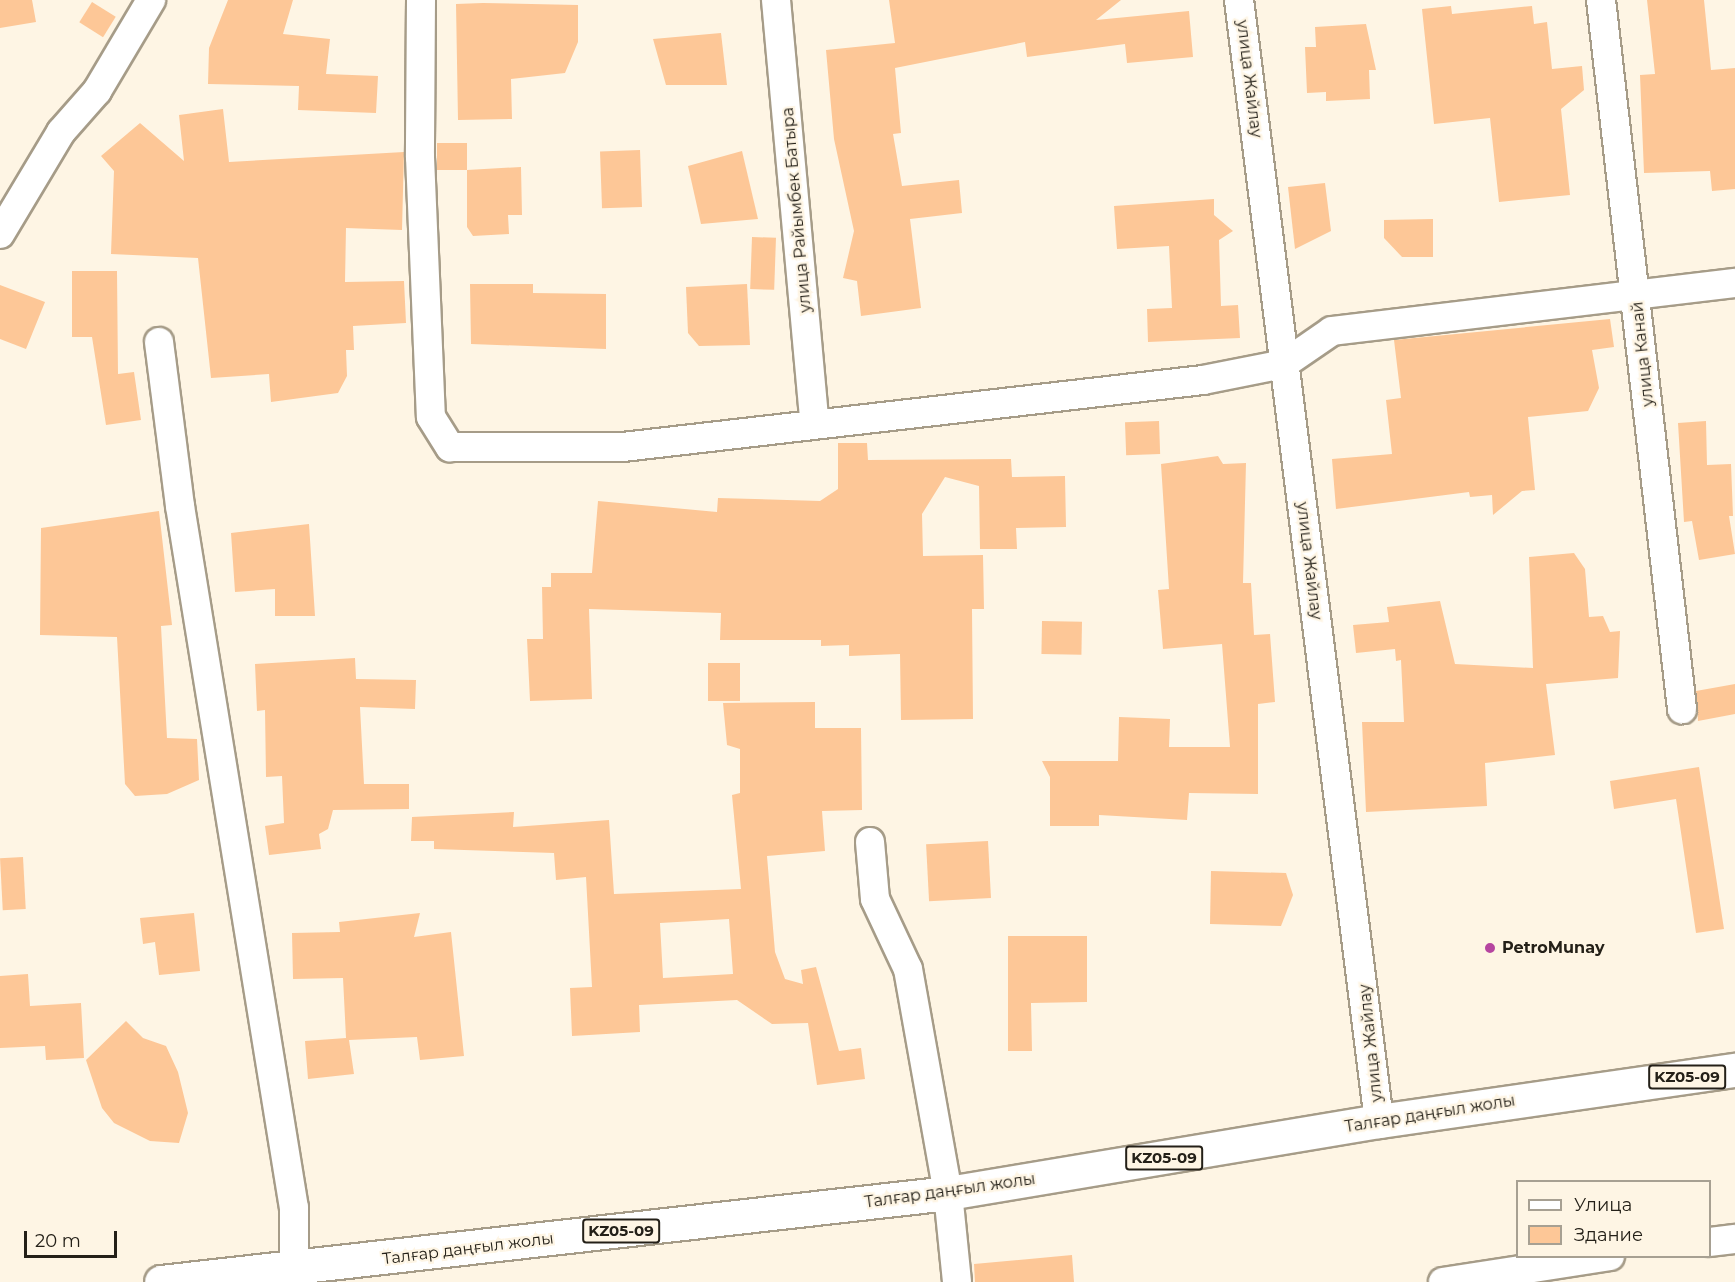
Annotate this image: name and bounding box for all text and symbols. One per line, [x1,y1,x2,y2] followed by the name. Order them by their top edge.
[1232,19,1266,139] street label: улица Жайлау
[778,107,816,313] street label: улица Райымбек Батыра
[1628,300,1658,408] street label: улица Канай
[1292,501,1326,621] street label: улица Жайлау
[1502,938,1604,958] place label: PetroMunay
[1483,941,1497,955] marker: PetroMunay
[1355,983,1387,1103] street label: улица Жайлау
[1648,1065,1726,1089] road number: KZ05-09
[1343,1091,1517,1137] street label: Талғар даңғыл жолы
[1125,1146,1203,1170] road number: KZ05-09
[863,1169,1037,1213] street label: Талғар даңғыл жолы
[1516,1180,1711,1258] legend
[1574,1194,1632,1216] text: Улица
[27,1219,120,1257] scale bar
[582,1219,660,1243] road number: KZ05-09
[1574,1224,1643,1246] text: Здание
[381,1229,555,1269] street label: Талғар даңғыл жолы
[35,1230,81,1252] text: 20 m

